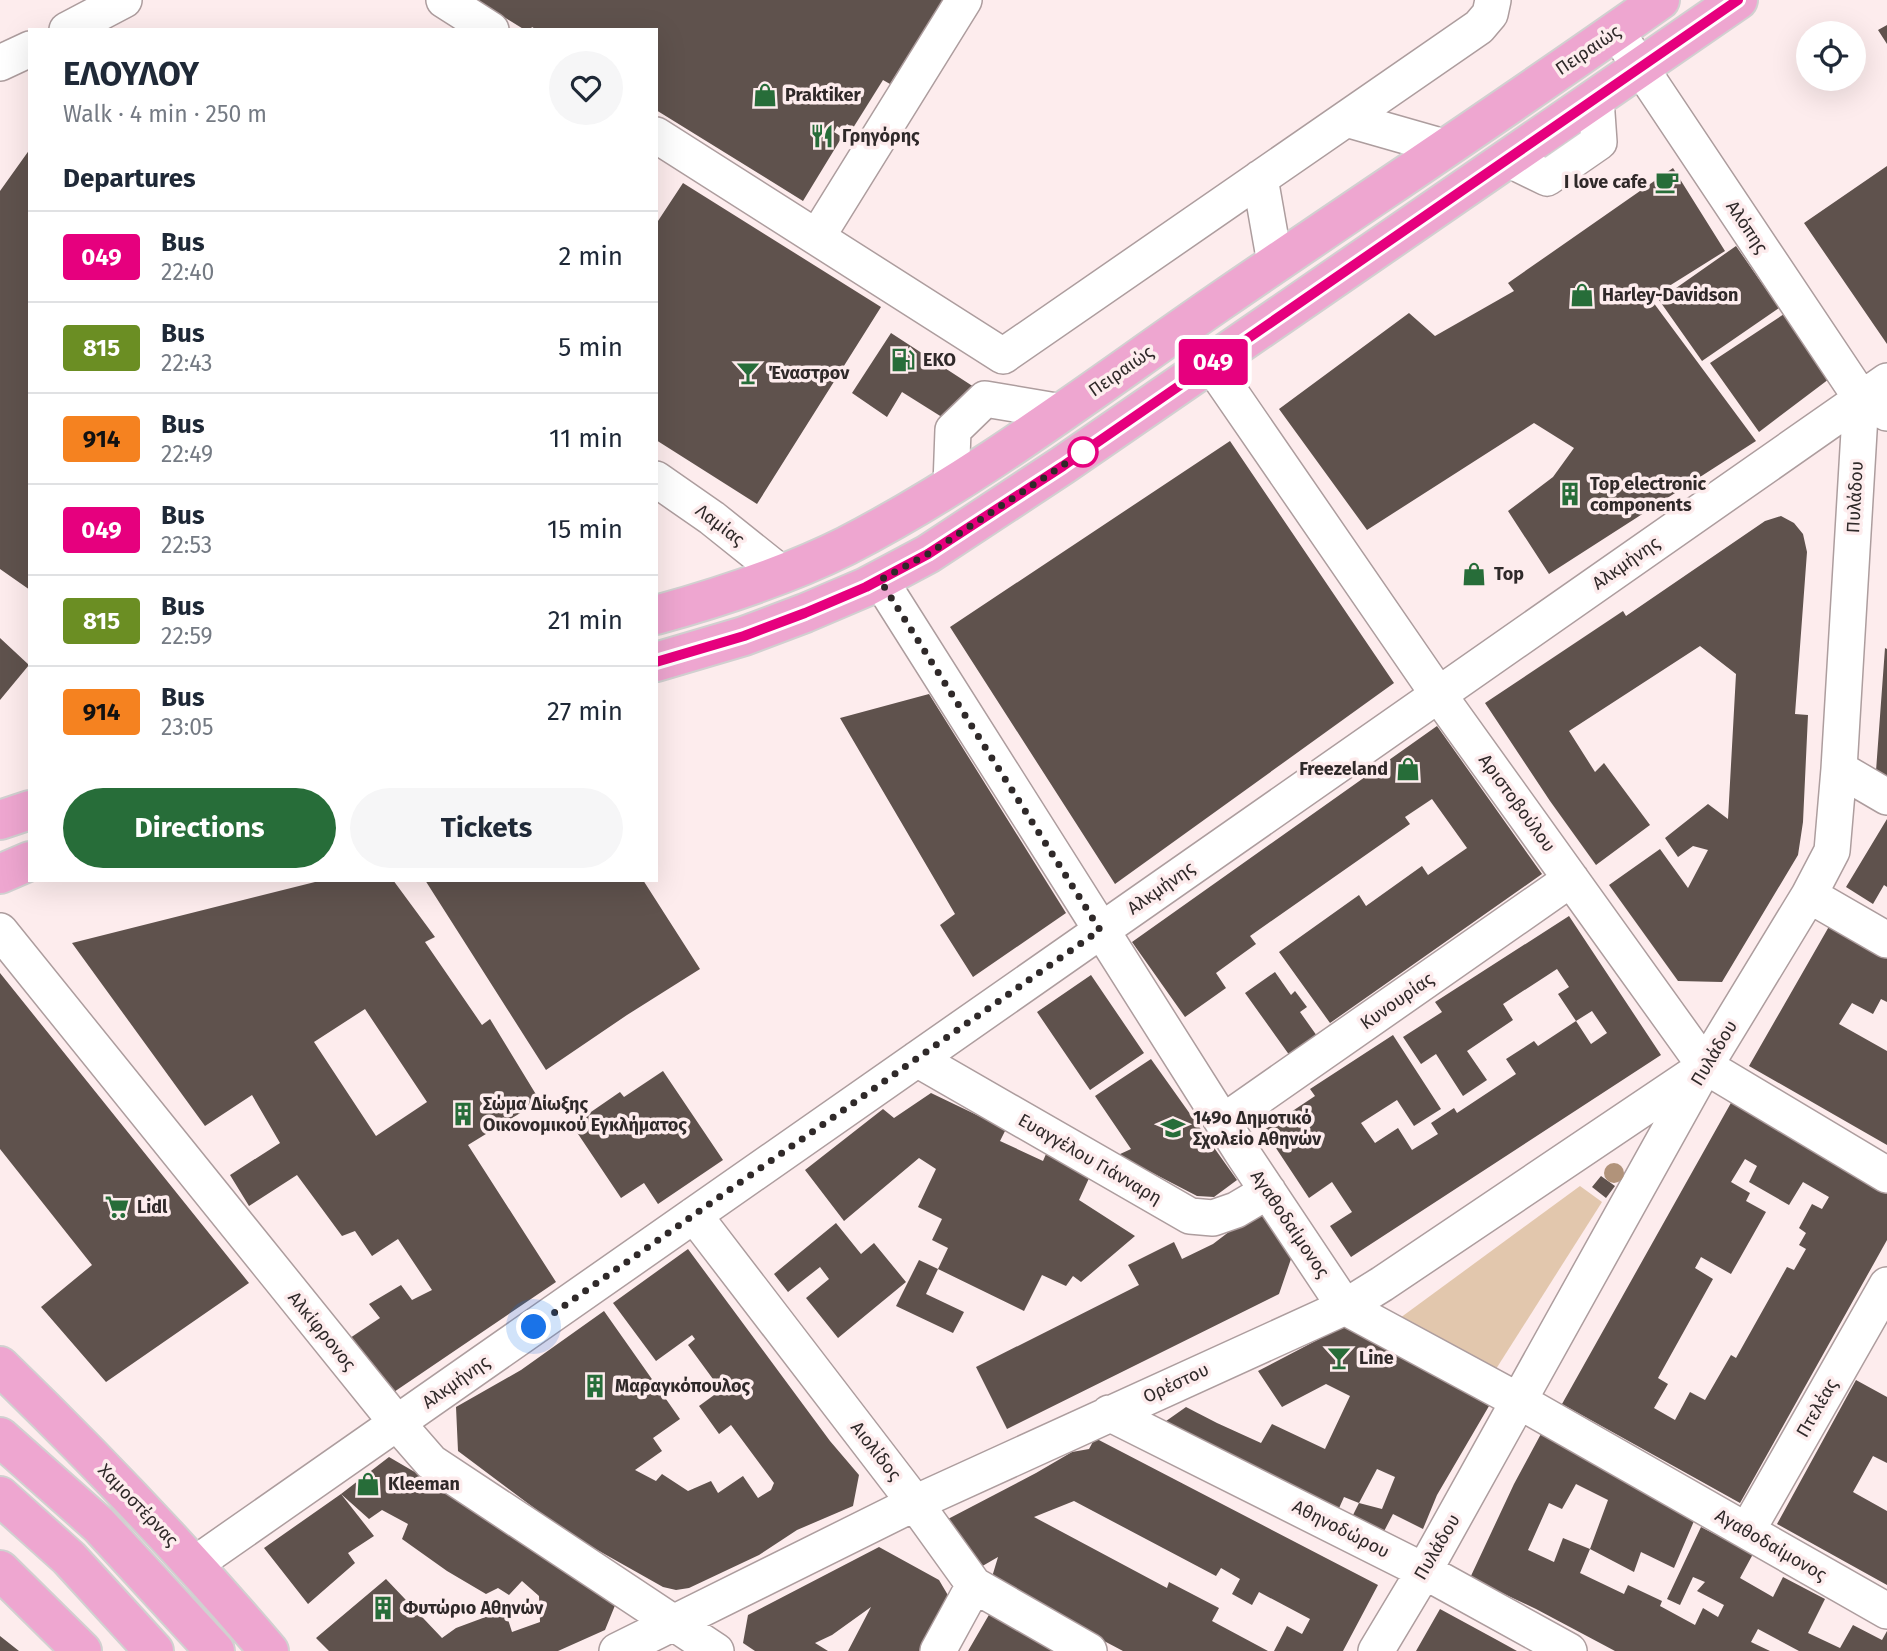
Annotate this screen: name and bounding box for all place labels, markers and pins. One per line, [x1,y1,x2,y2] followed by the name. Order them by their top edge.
[751,81,779,109] shop icon: Praktiker
[785,84,861,106] place label: Praktiker
[808,122,836,150] restaurant icon: Γρηγόρης
[842,125,920,147] place label: Γρηγόρης
[1653,168,1681,196] cafe icon: I love cafe
[1564,171,1647,193] place label: I love cafe
[1568,281,1596,309] shop icon: Harley-Davidson
[1602,284,1738,306] place label: Harley-Davidson
[889,346,917,374] fuel station icon: EKO
[923,349,956,371] place label: EKO
[734,359,762,387] bar icon: Έναστρον
[768,362,850,384] place label: Έναστρον
[1068,437,1098,467] unlabelled marker
[1590,473,1707,516] place label: Top electronic components
[1556,480,1584,508] building icon: Top electronic components
[1460,560,1488,588] shop icon: Top
[1494,563,1524,585] place label: Top
[1394,755,1422,783] shop icon: Freezeland
[1299,758,1388,780] place label: Freezeland
[483,1093,687,1136] place label: Σώμα Δίωξης Οικονομικού Εγκλήματος
[449,1100,477,1128] building icon: Σώμα Δίωξης Οικονομικού Εγκλήματος
[1193,1107,1322,1150] place label: 149ο Δημοτικό Σχολείο Αθηνών
[1159,1114,1187,1142] school or university icon: 149ο Δημοτικό Σχολείο Αθηνών
[103,1193,131,1221] supermarket icon: Lidl
[137,1196,168,1218] place label: Lidl
[1325,1344,1353,1372] bar icon: Line
[1359,1347,1394,1369] place label: Line
[581,1372,609,1400] building icon: Μαραγκόπουλος
[615,1375,751,1397] place label: Μαραγκόπουλος
[354,1470,382,1498] shop icon: Kleeman
[388,1473,460,1495] place label: Kleeman
[369,1594,397,1622] building icon: Φυτώριο Αθηνών
[403,1597,544,1619] place label: Φυτώριο Αθηνών

